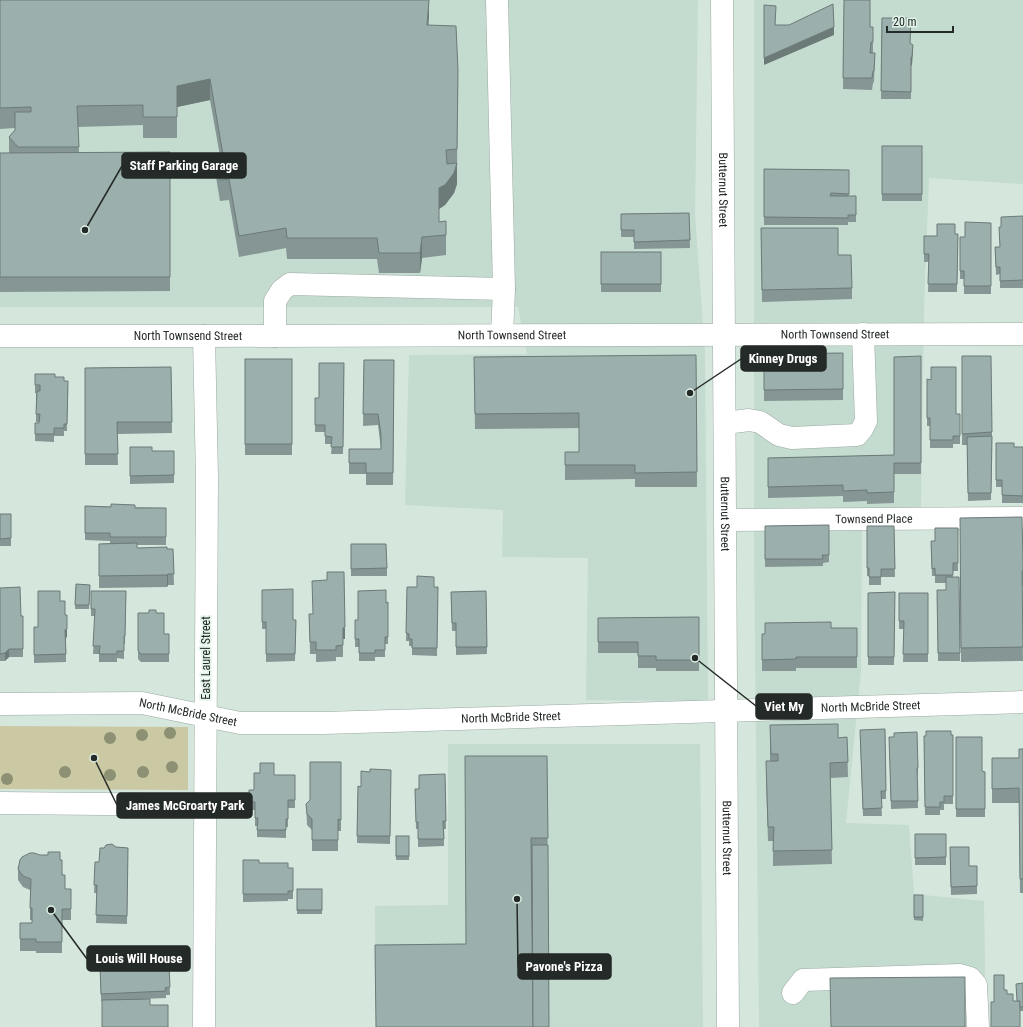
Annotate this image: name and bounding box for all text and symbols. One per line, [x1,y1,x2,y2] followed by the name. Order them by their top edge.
[887,8,953,34] scale bar
[893,15,917,29] text: 20 m
[122,153,246,178] callout: Staff Parking Garage
[716,153,730,228] street label: Butternut Street
[130,158,238,173] text: Staff Parking Garage
[781,327,890,342] street label: North Townsend Street
[458,328,567,342] street label: North Townsend Street
[134,329,243,343] street label: North Townsend Street
[741,346,826,371] callout: Kinney Drugs
[749,351,817,366] text: Kinney Drugs
[718,477,732,552] street label: Butternut Street
[835,512,913,526] street label: Townsend Place
[199,616,213,700] street label: East Laurel Street
[756,694,812,719] callout: Viet My
[138,696,239,729] street label: North McBride Street
[821,698,921,715] street label: North McBride Street
[764,699,804,714] text: Viet My
[461,709,561,726] street label: North McBride Street
[117,793,252,818] callout: James McGroarty Park
[126,798,245,813] text: James McGroarty Park
[720,801,734,876] street label: Butternut Street
[87,946,190,971] callout: Louis Will House
[96,951,182,966] text: Louis Will House
[518,954,611,979] callout: Pavone's Pizza
[525,959,603,974] text: Pavone's Pizza

